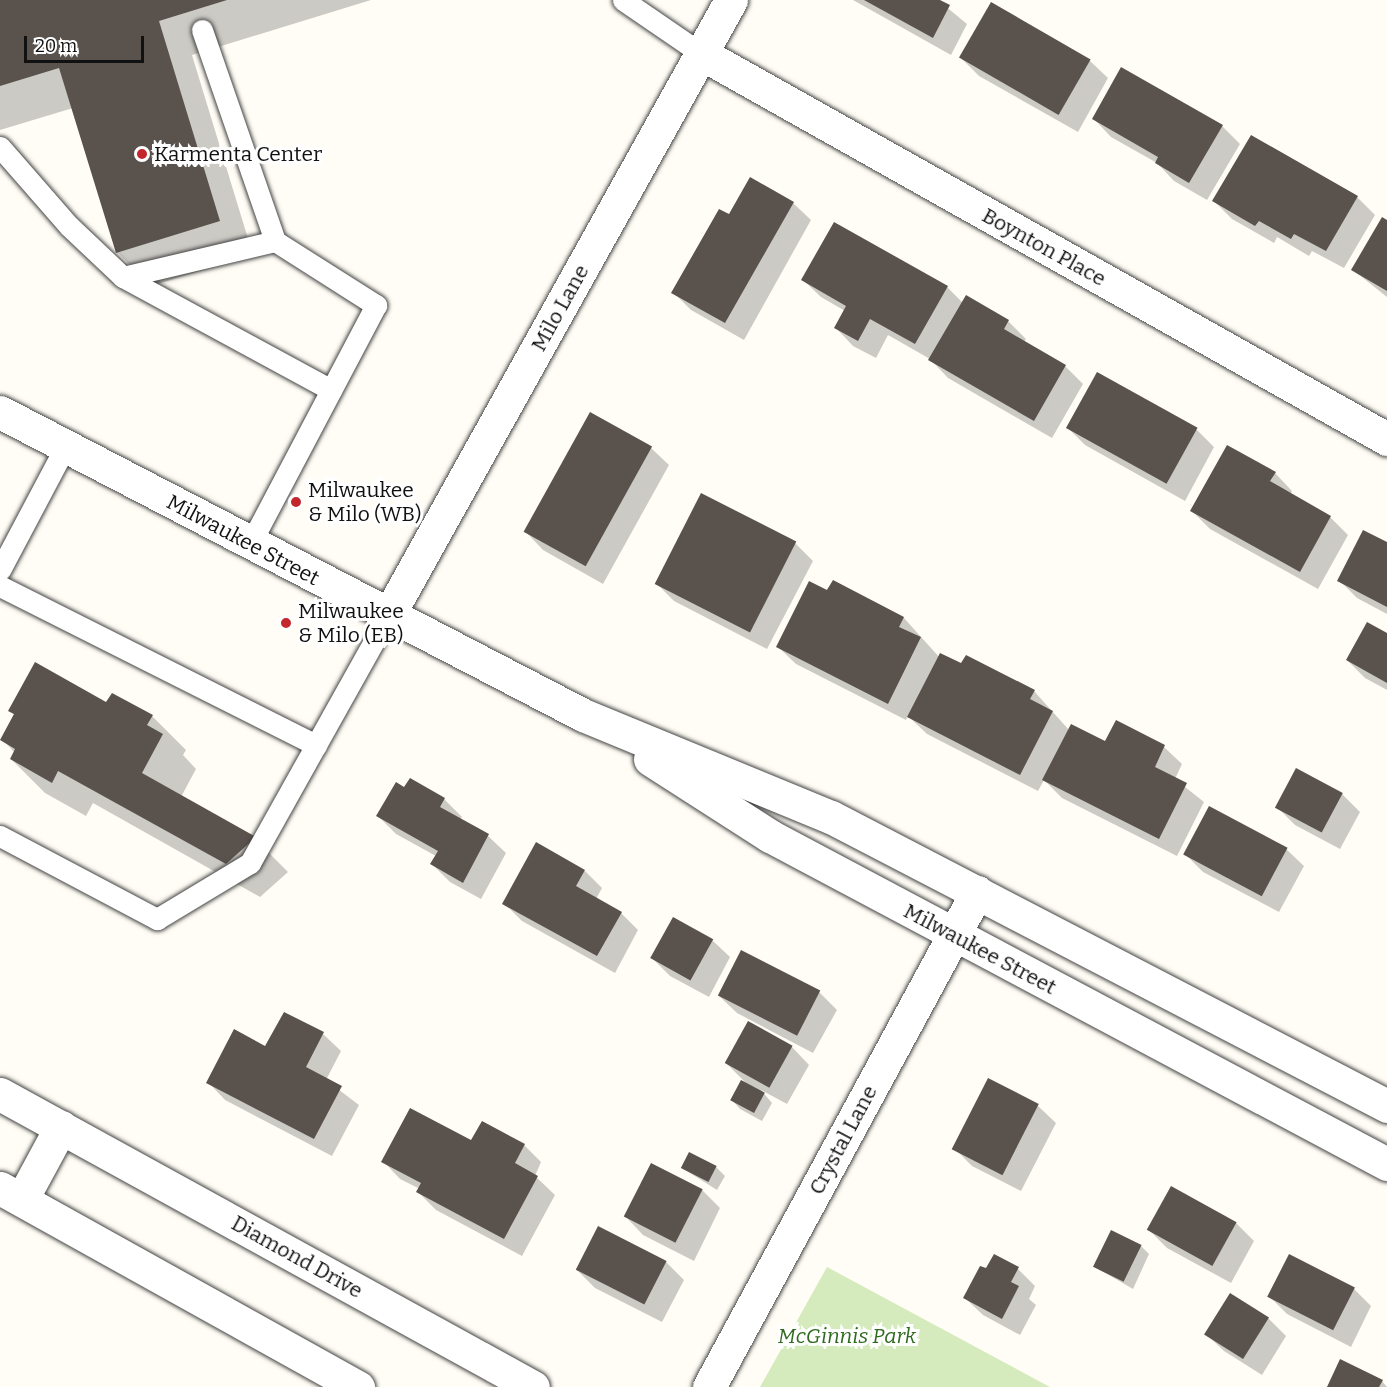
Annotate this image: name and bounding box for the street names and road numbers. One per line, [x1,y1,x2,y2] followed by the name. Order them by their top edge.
[978,203,1110,291] street label: Boynton Place
[526,260,594,356] street label: Milo Lane
[162,489,324,591] street label: Milwaukee Street
[899,898,1061,1000] street label: Milwaukee Street
[804,1081,882,1199] street label: Crystal Lane
[227,1211,367,1303] street label: Diamond Drive

